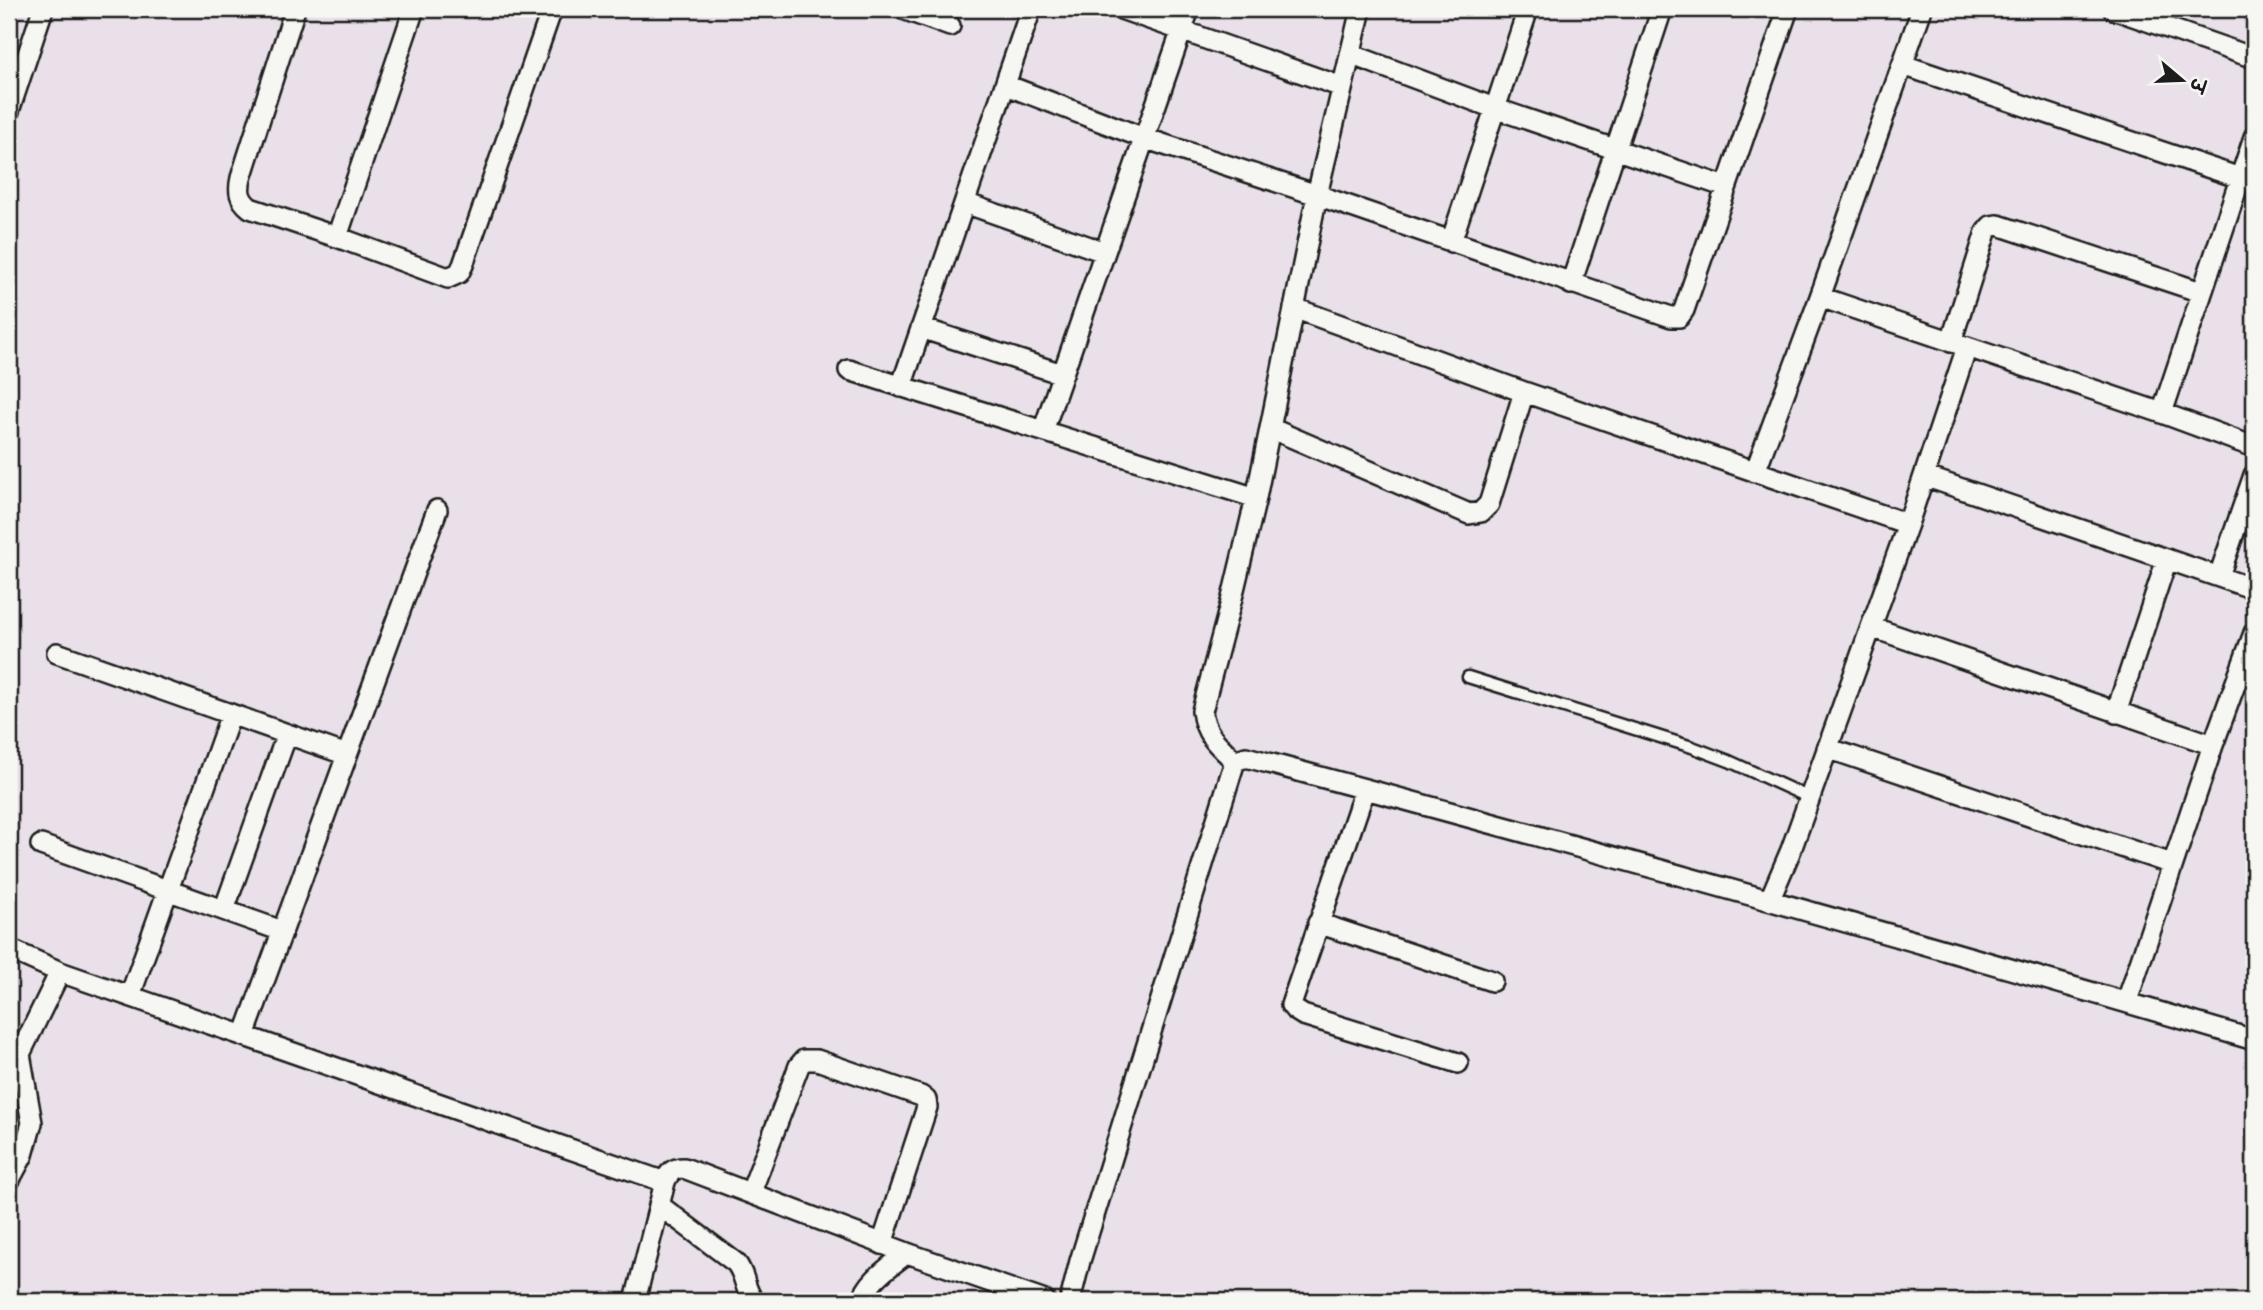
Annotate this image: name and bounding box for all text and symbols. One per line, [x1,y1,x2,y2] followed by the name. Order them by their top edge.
[2148,46,2218,116] north arrow
[2179,72,2216,99] text: उ

